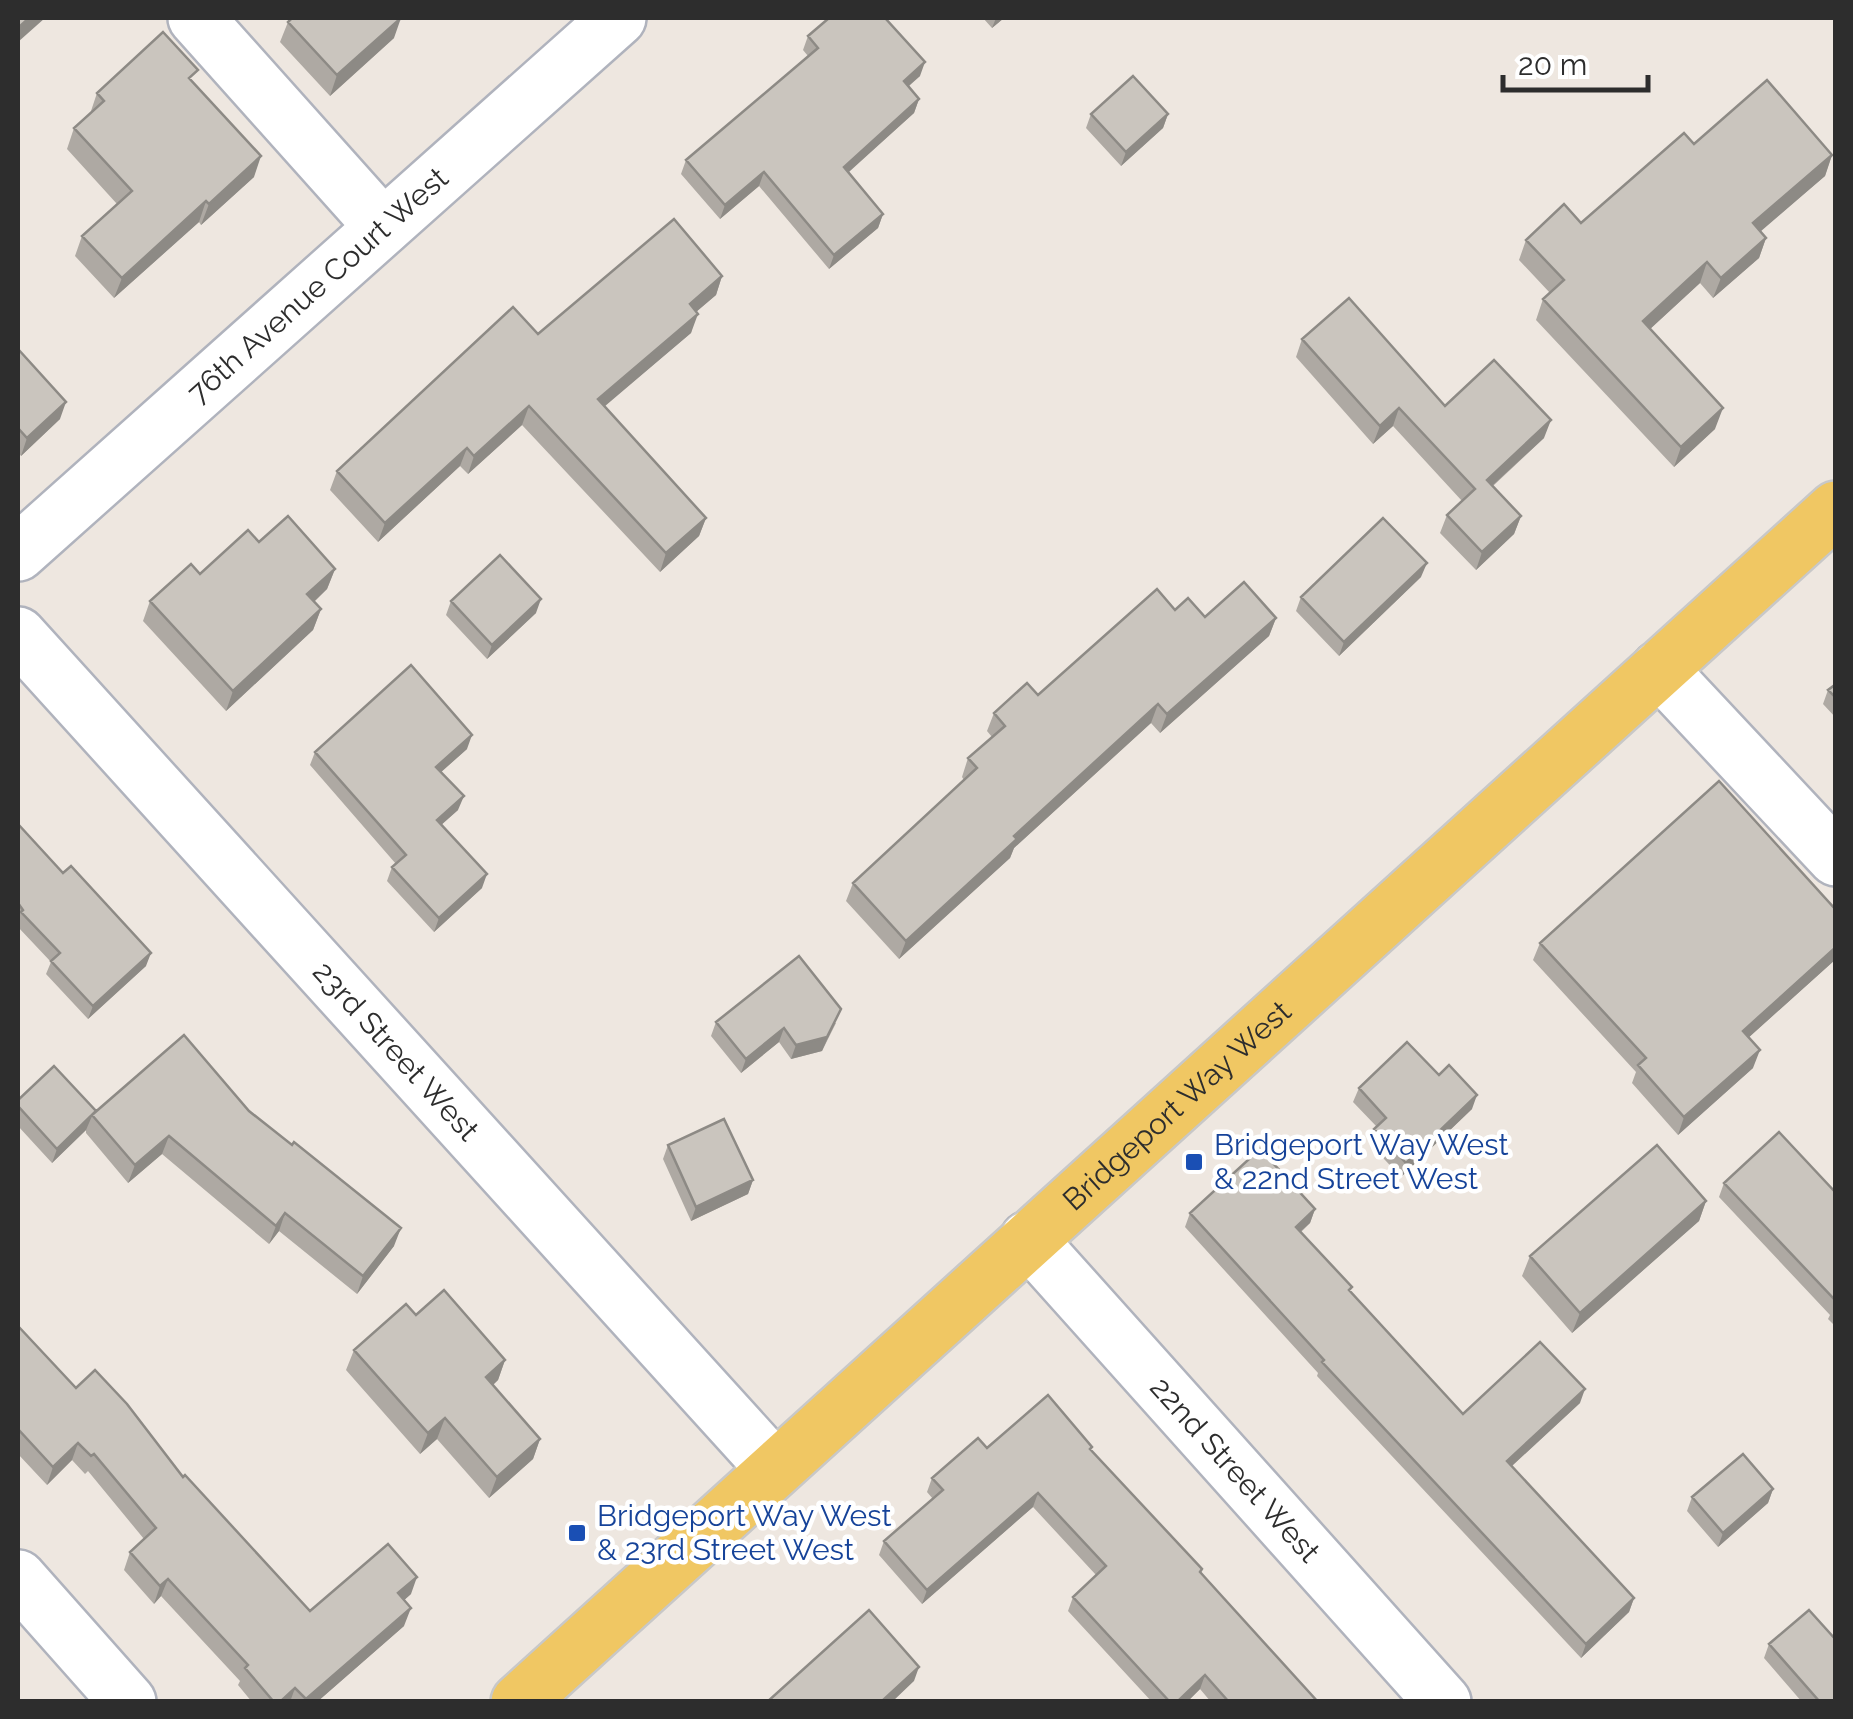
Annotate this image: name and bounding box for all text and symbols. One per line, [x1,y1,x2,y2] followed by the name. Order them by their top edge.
[1503,30,1648,92] scale bar
[1518,47,1587,82] text: 20 m
[180,160,455,410] street label: 76th Avenue Court West
[306,954,486,1148] street label: 23rd Street West
[1056,994,1298,1217] street label: Bridgeport Way West
[1214,1127,1509,1196] place label: Bridgeport Way West & 22nd Street West
[1183,1151,1205,1173] marker: Bridgeport Way West & 22nd Street West
[1143,1370,1327,1569] street label: 22nd Street West
[597,1498,892,1567] place label: Bridgeport Way West & 23rd Street West
[566,1522,588,1544] marker: Bridgeport Way West & 23rd Street West

